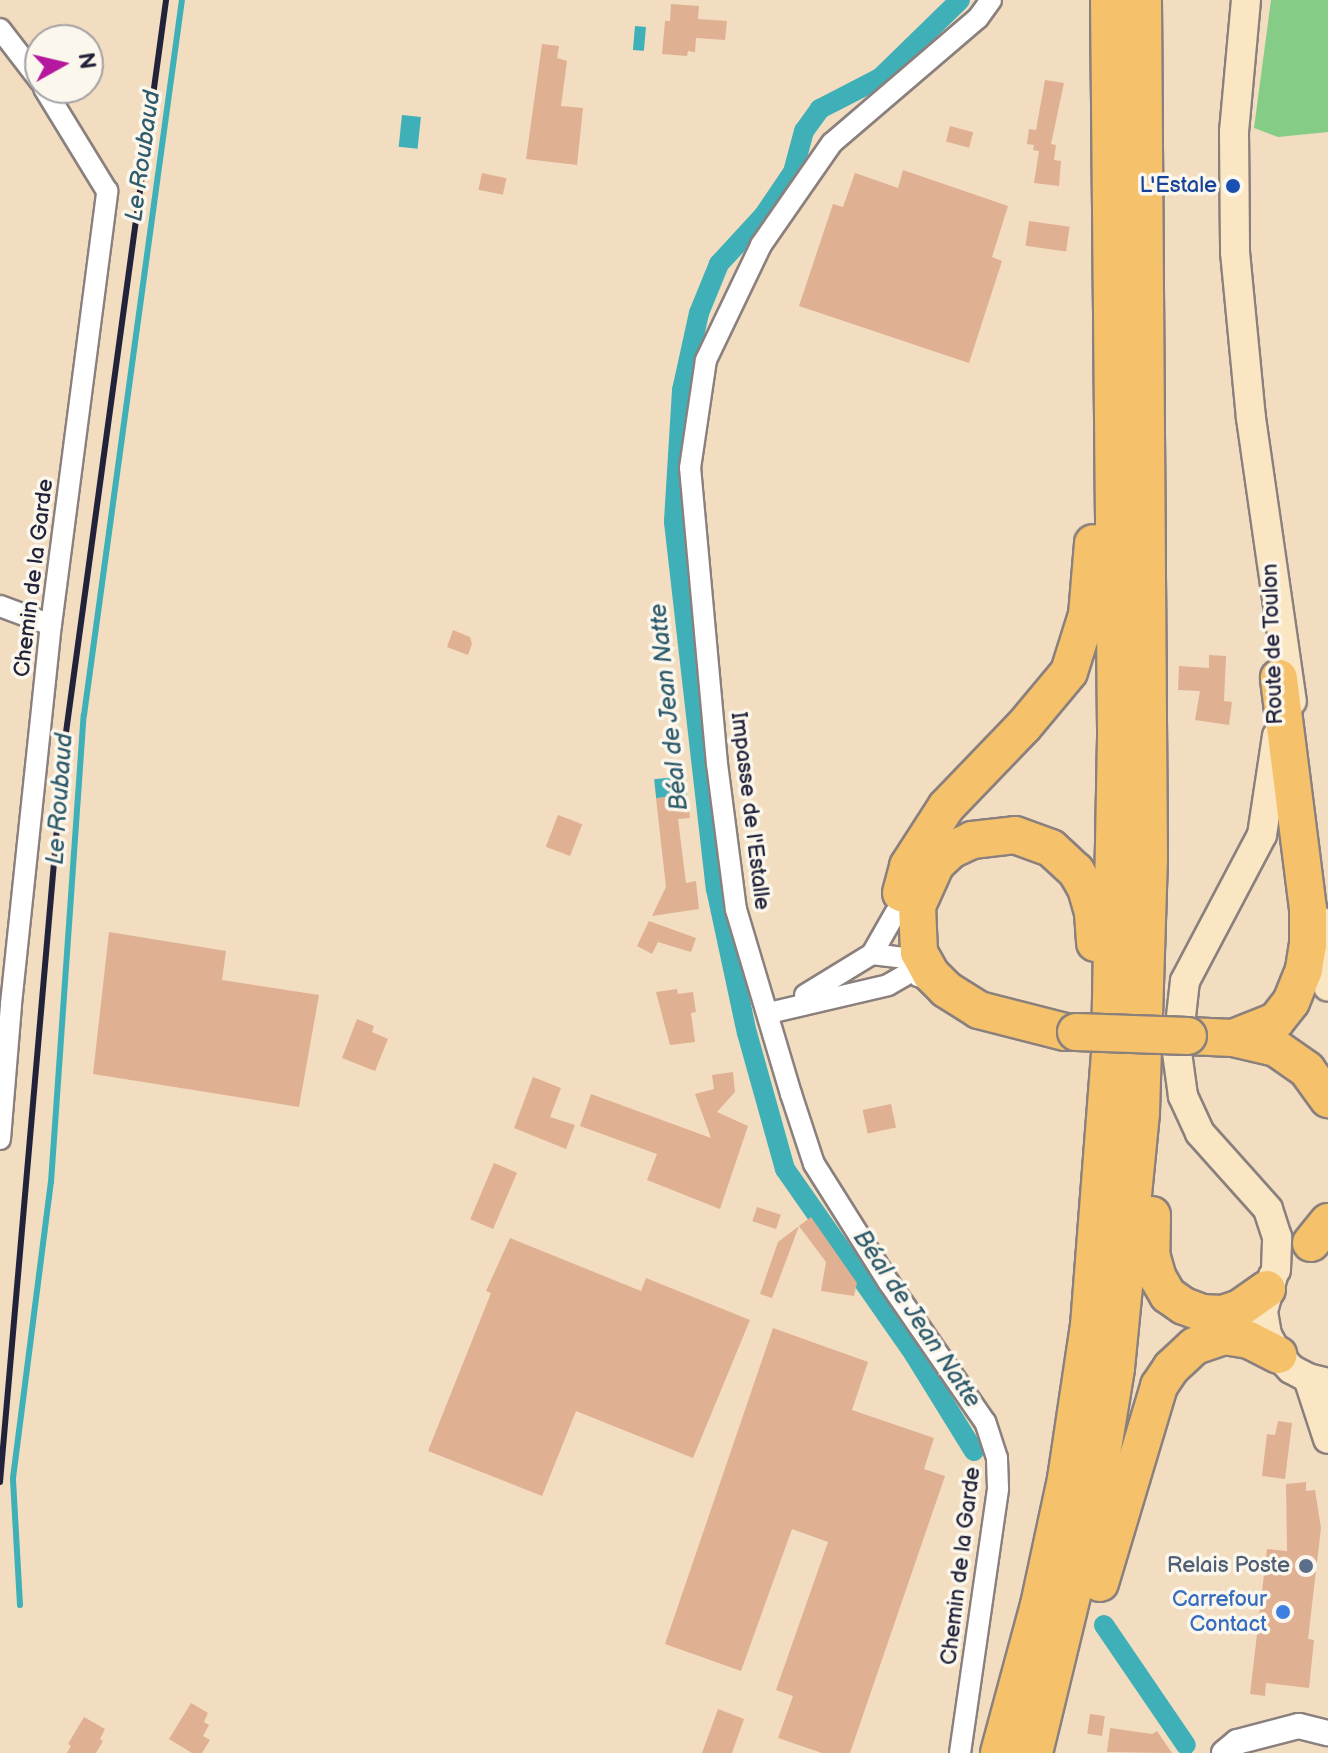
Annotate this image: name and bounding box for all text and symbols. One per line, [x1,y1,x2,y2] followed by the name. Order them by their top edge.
[24,24,104,104] north arrow
[72,51,101,71] text: N
[120,89,166,223] water label: Le Roubaud
[1139,173,1217,199] place label: L'Estale
[1224,177,1242,195] marker: L'Estale
[9,477,59,679] street label: Chemin de la Garde
[1257,563,1289,725] street label: Route de Toulon
[644,601,694,813] water label: Béal de Jean Natte
[725,711,775,911] street label: Impasse de l'Estalle
[41,732,79,866] water label: Le Roubaud
[847,1224,987,1414] water label: Béal de Jean Natte
[936,1465,986,1667] street label: Chemin de la Garde
[1167,1553,1290,1579] place label: Relais Poste
[1297,1557,1315,1575] marker: Relais Poste
[1172,1586,1267,1638] place label: Carrefour Contact
[1274,1603,1292,1621] marker: Carrefour Contact

